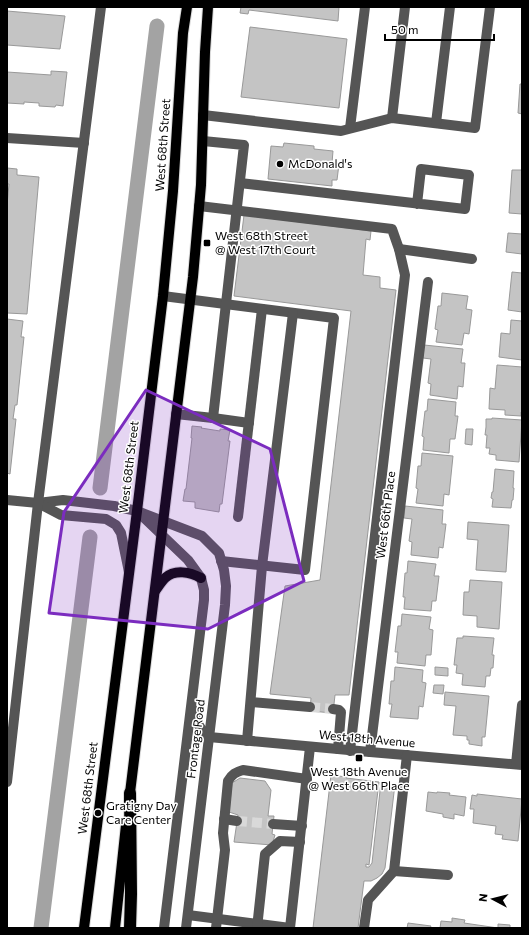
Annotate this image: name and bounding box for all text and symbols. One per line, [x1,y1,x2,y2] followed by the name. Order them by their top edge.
[385,16,494,42] scale bar
[391,22,419,36] text: 50 m
[152,98,172,192] street label: West 68th Street
[288,156,352,170] place label: McDonald's
[275,159,285,169] marker: McDonald's
[215,228,316,256] place label: West 68th Street @ West 17th Court
[202,238,212,248] marker: West 68th Street @ West 17th Court
[115,420,141,514] street label: West 68th Street
[373,470,397,559] street label: West 66th Place
[183,698,207,779] street label: Frontage Road
[318,727,416,749] street label: West 18th Avenue
[74,741,100,835] street label: West 68th Street
[354,753,364,763] marker: West 18th Avenue @ West 66th Place
[308,764,410,792] place label: West 18th Avenue @ West 66th Place
[106,798,177,826] place label: Gratigny Day Care Center
[93,808,103,818] marker: Gratigny Day Care Center
[473,879,513,919] north arrow
[476,893,490,903] text: N

